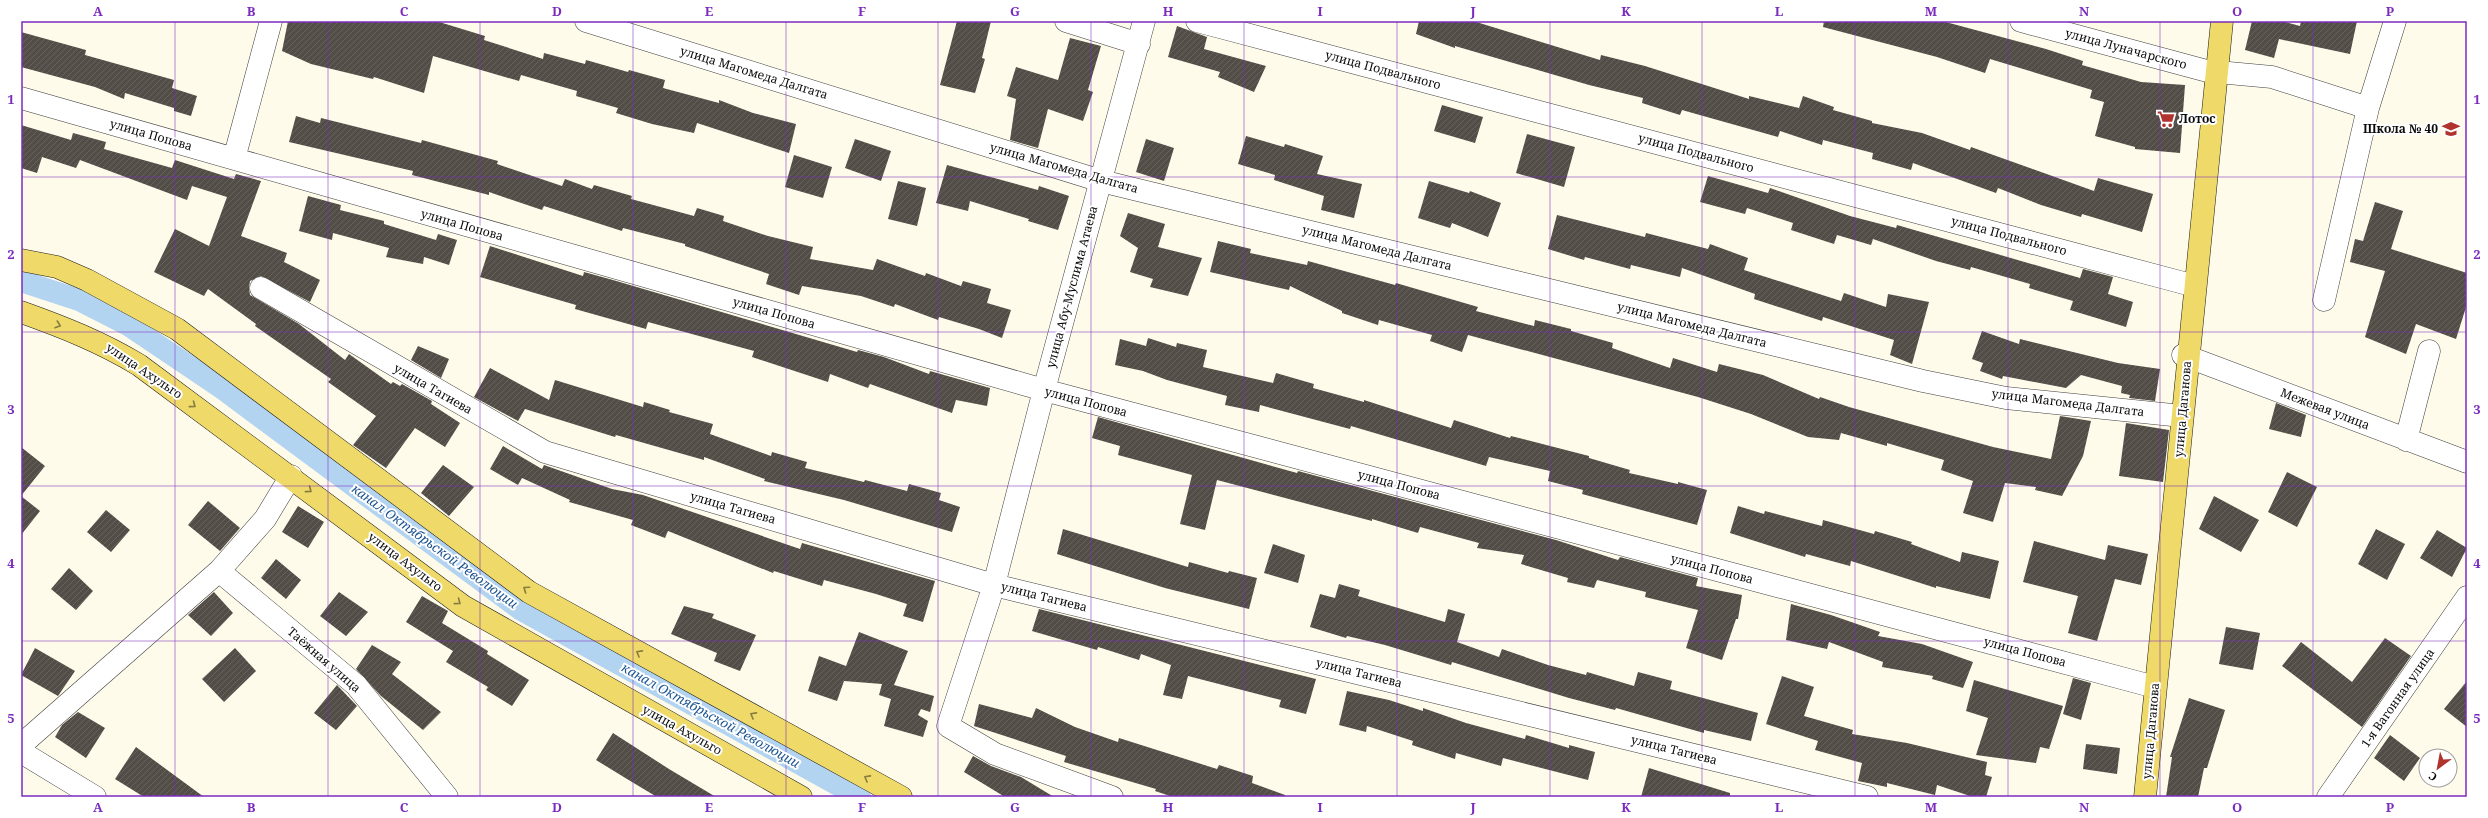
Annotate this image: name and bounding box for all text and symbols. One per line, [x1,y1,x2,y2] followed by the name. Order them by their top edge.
[93,2,103,20] text: A
[247,2,256,20] text: B
[400,2,409,20] text: C
[552,2,562,20] text: D
[705,2,714,20] text: E
[858,2,866,20] text: F
[1010,2,1020,20] text: G
[1163,2,1174,20] text: H
[1317,2,1323,20] text: I
[1469,2,1476,20] text: J
[1621,2,1631,20] text: K
[1775,2,1784,20] text: L
[1925,2,1938,20] text: M
[2079,2,2090,20] text: N
[2232,2,2242,20] text: O
[2386,2,2395,20] text: P
[2063,24,2189,73] street label: улица Луначарского
[678,42,830,103] street label: улица Магомеда Далгата
[1324,46,1443,93] street label: улица Подвального
[7,90,15,108] text: 1
[2473,90,2481,108] text: 1
[2156,109,2176,129] supermarket icon: Лотос
[2179,110,2216,127] place label: Лотос
[108,115,194,154] street label: улица Попова
[2441,119,2461,139] school or university icon: Школа № 40
[2363,120,2438,137] place label: Школа № 40
[1637,129,1756,176] street label: улица Подвального
[988,138,1140,197] street label: улица Магомеда Далгата
[1042,204,1101,370] street label: улица Абу-Муслима Атаева
[419,205,505,244] street label: улица Попова
[1950,212,2069,259] street label: улица Подвального
[1301,221,1454,274] street label: улица Магомеда Далгата
[7,245,15,263] text: 2
[2473,245,2481,263] text: 2
[731,293,817,332] street label: улица Попова
[1616,298,1769,351] street label: улица Магомеда Далгата
[54,320,61,329] one-way arrow
[103,339,186,403] street label: улица Ахульго
[391,359,476,418] street label: улица Тагиева
[2170,360,2195,458] street label: улица Даганова
[1043,382,1129,421] street label: улица Попова
[2278,384,2372,433] street label: Межевая улица
[1991,385,2145,420] street label: улица Магомеда Далгата
[7,400,15,418] text: 3
[189,400,196,407] one-way arrow
[2473,400,2481,418] text: 3
[1356,465,1442,504] street label: улица Попова
[348,480,522,613] water label: канал Октябрьской Революции
[305,485,312,492] one-way arrow
[688,487,778,528] street label: улица Тагиева
[365,528,446,595] street label: улица Ахульго
[1669,549,1755,588] street label: улица Попова
[7,554,15,572] text: 4
[2473,554,2481,572] text: 4
[999,578,1089,615] street label: улица Тагиева
[523,587,530,594] one-way arrow
[453,597,460,604] one-way arrow
[284,623,365,696] street label: Таёжная улица
[1982,632,2068,671] street label: улица Попова
[2357,645,2438,751] street label: 1-я Вагонная улица
[636,650,643,657] one-way arrow
[1314,654,1404,691] street label: улица Тагиева
[619,658,804,772] water label: канал Октябрьской Революции
[2138,682,2163,780] street label: улица Даганова
[639,701,725,759] street label: улица Ахульго
[7,709,15,727] text: 5
[2473,709,2481,727] text: 5
[750,713,757,720] one-way arrow
[1629,731,1719,768] street label: улица Тагиева
[2418,748,2458,788] north arrow
[2425,769,2439,785] text: С
[864,776,871,783] one-way arrow
[93,798,103,816] text: A
[247,798,256,816] text: B
[400,798,409,816] text: C
[552,798,562,816] text: D
[705,798,714,816] text: E
[858,798,866,816] text: F
[1010,798,1020,816] text: G
[1163,798,1174,816] text: H
[1317,798,1323,816] text: I
[1469,798,1476,816] text: J
[1621,798,1631,816] text: K
[1775,798,1784,816] text: L
[1925,798,1938,816] text: M
[2079,798,2090,816] text: N
[2232,798,2242,816] text: O
[2386,798,2395,816] text: P

